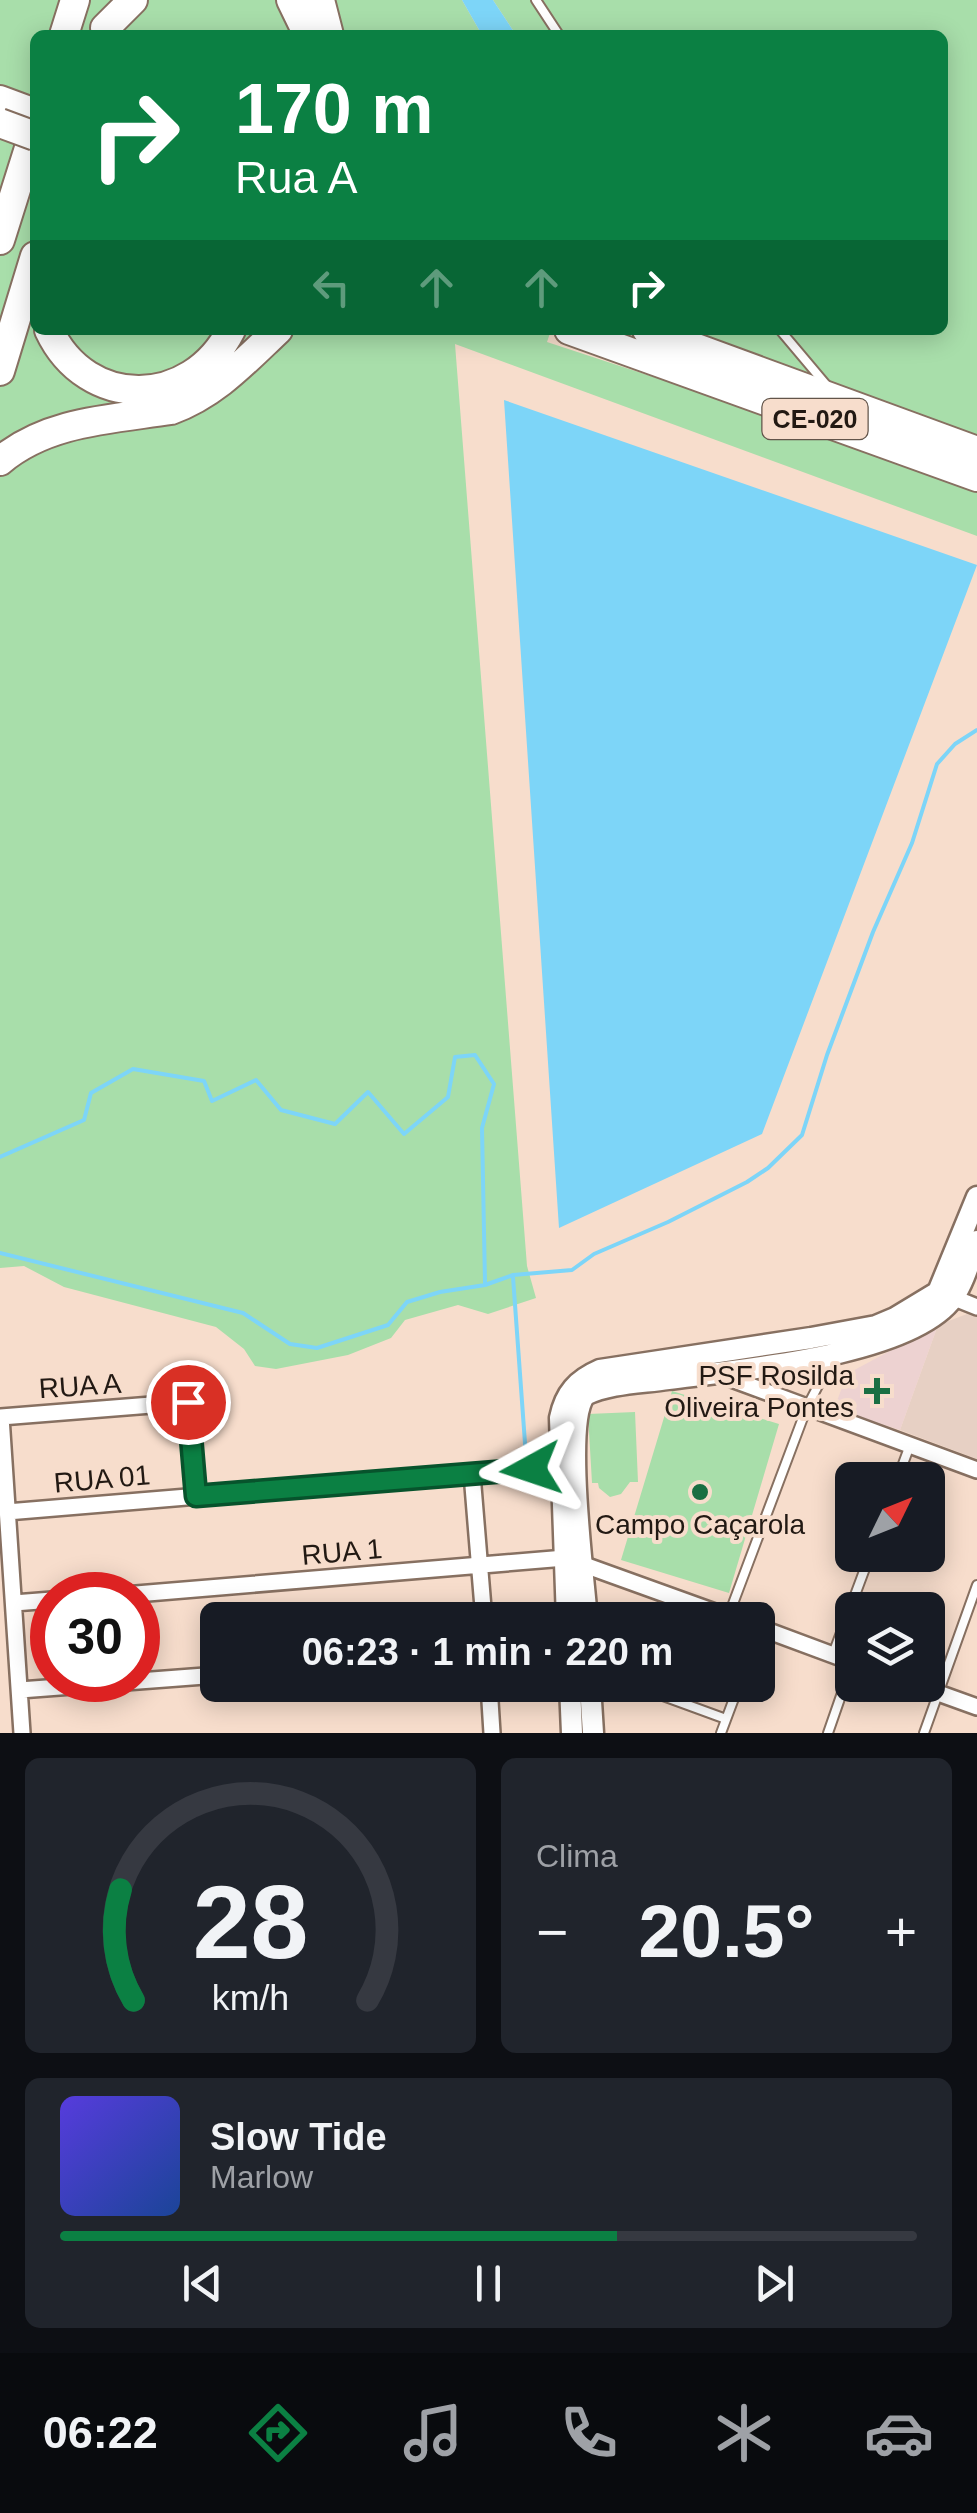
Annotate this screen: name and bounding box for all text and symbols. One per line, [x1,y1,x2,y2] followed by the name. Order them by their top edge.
[70,70,200,200] icon: right
[235,70,433,148] text: 170 m
[235,152,358,203] text: Rua A
[304,260,359,315] icon: left
[409,260,464,315] icon: ahead
[514,260,569,315] icon: ahead
[619,260,674,315] icon: right
[762,399,868,439] road number: CE-020
[146,1360,231,1445] pin
[664,1360,854,1423] place label: PSF Rosilda Oliveira Pontes
[38,1368,123,1404] street label: RUA A
[161,1375,216,1430] icon: arrive
[864,1378,890,1404] marker: PSF Rosilda Oliveira Pontes
[479,1417,583,1521] position arrow
[53,1459,151,1499] street label: RUA 01
[835,1462,945,1572] north arrow
[835,1462,945,1702] map controls
[689,1481,711,1503] marker: Campo Caçarola
[595,1509,805,1540] place label: Campo Caçarola
[300,1533,384,1571] street label: RUA 1
[30,1572,160,1702] speed limit sign: 30
[835,1592,945,1702] button: layers
[302,1631,673,1673] text: 06:23 · 1 min · 220 m
[536,1838,618,1874] text: Clima
[193,1864,308,1980] text: 28
[639,1889,814,1973] text: 20.5°
[536,1901,568,1963] text: −
[885,1901,917,1963] text: +
[212,1978,289,2018] text: km/h
[210,2116,387,2158] text: Slow Tide
[210,2159,313,2195] text: Marlow
[175,2256,230,2311] icon: previous
[461,2256,516,2311] icon: pause
[747,2256,802,2311] icon: next
[243,2398,313,2468] icon: directions
[398,2398,468,2468] icon: music
[554,2398,624,2468] icon: phone
[709,2398,779,2468] icon: climate
[864,2398,934,2468] icon: car
[43,2407,158,2458] text: 06:22

